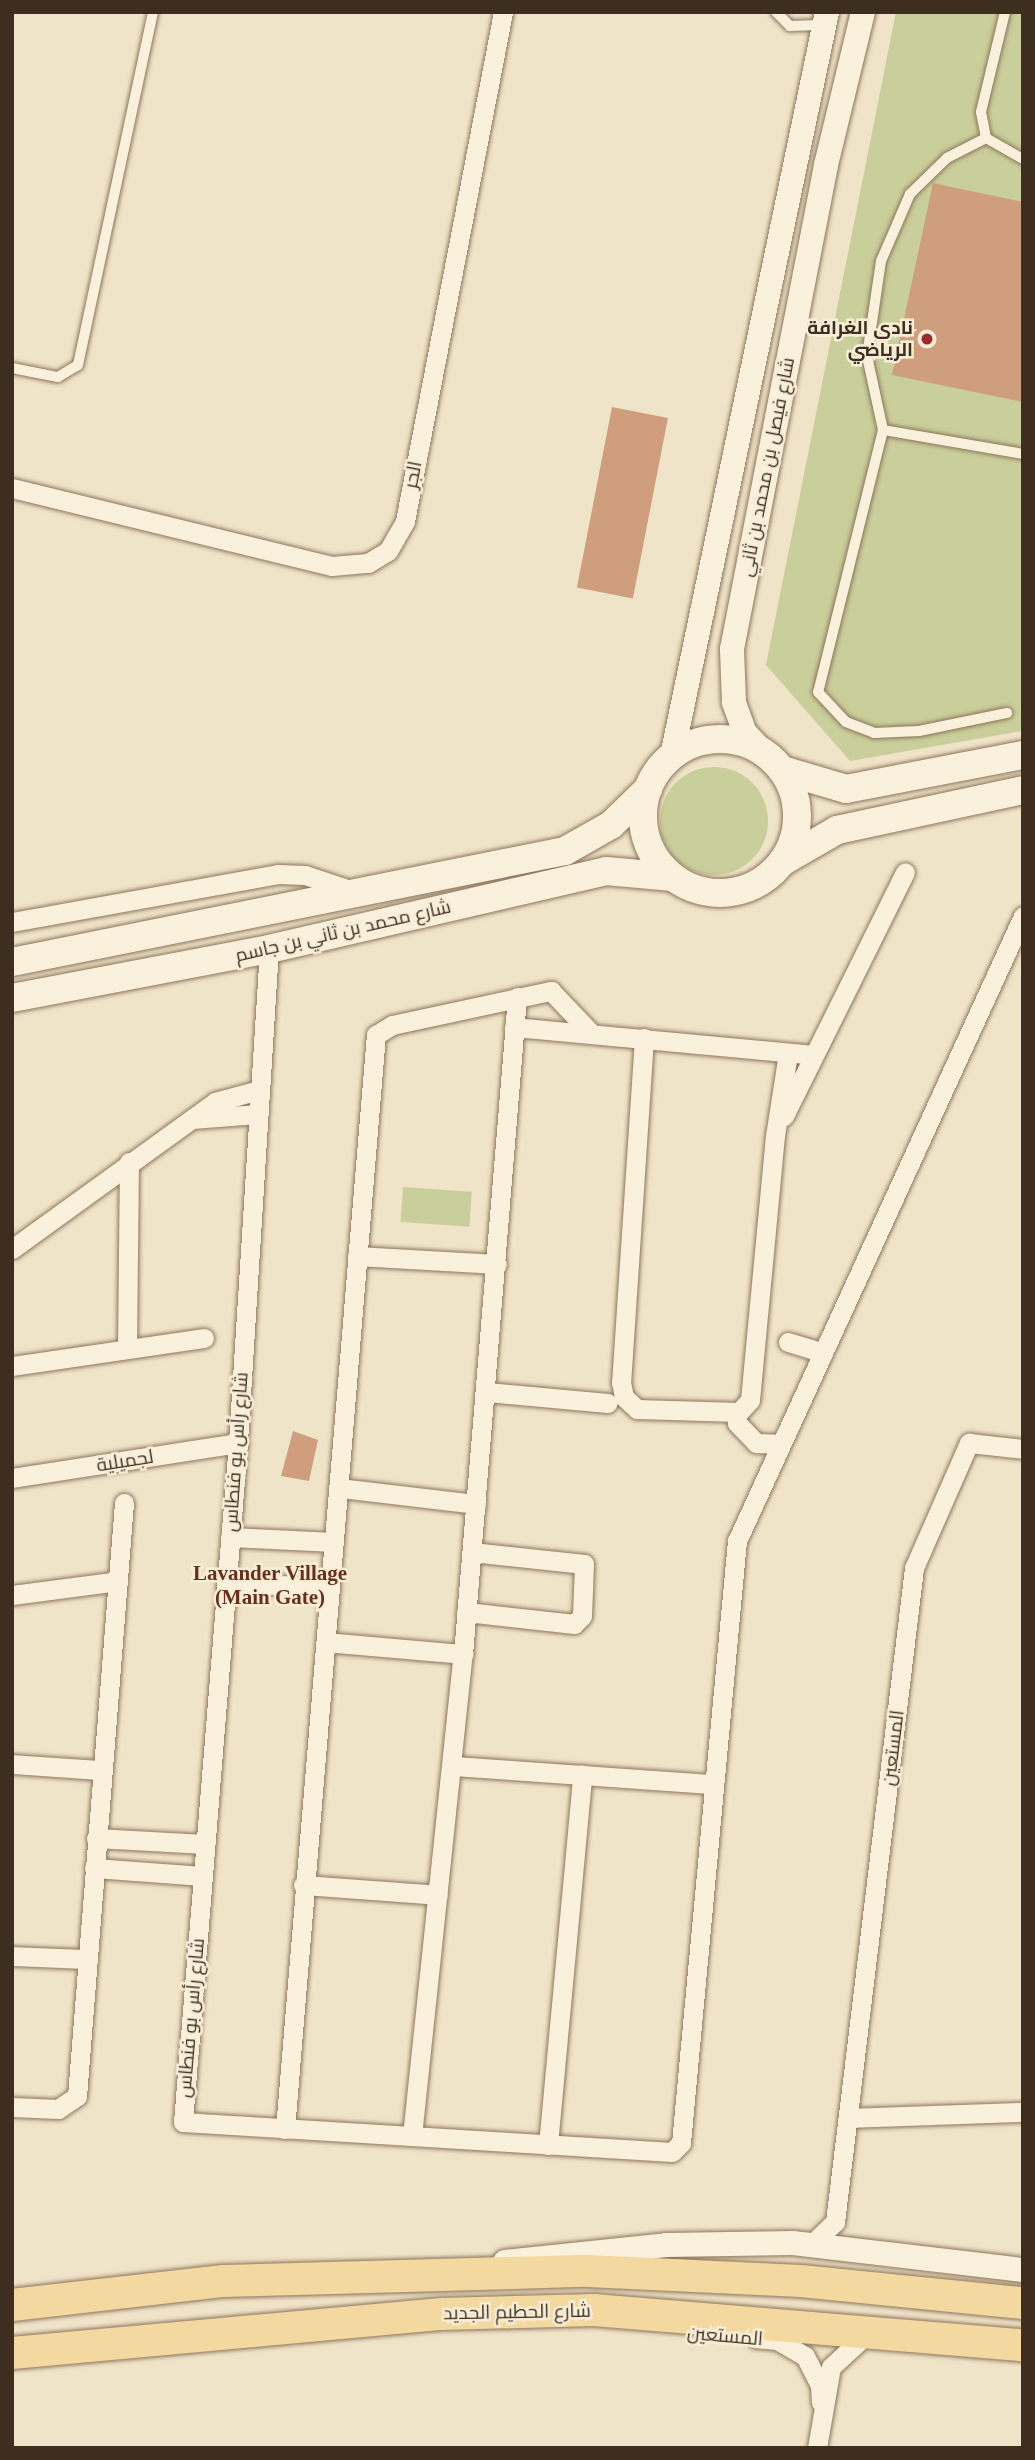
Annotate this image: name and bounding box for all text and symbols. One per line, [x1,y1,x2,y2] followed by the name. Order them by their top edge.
[807,317,913,361] place label: نادي الغرافة الرياضي
[919,331,935,347] marker: نادي الغرافة الرياضي
[735,355,799,579] street label: شارع فيصل بن محمد بن ثاني
[399,459,427,491] street label: الجر
[233,895,453,967] street label: شارع محمد بن ثاني بن جاسم
[219,1371,253,1533] street label: شارع رأس بو فنطاس
[95,1445,155,1477] street label: لجميلية
[193,1560,347,1610] district label: Lavander Village (Main Gate)
[877,1709,909,1787] street label: المستعين
[173,1937,209,2099] street label: شارع رأس بو فنطاس
[443,2299,591,2325] street label: شارع الحطيم الجديد
[686,2321,764,2351] street label: المستعين

